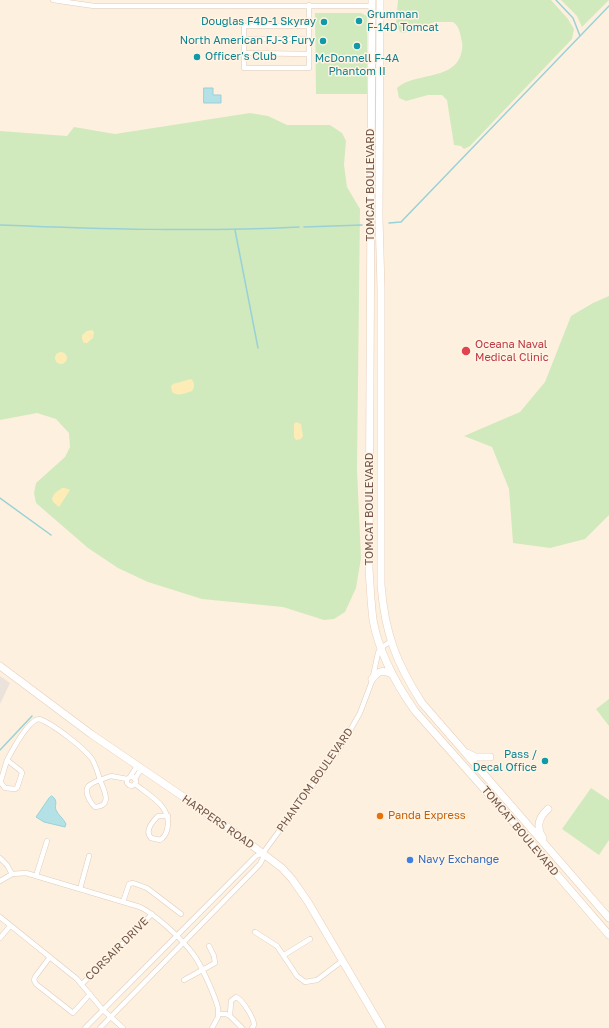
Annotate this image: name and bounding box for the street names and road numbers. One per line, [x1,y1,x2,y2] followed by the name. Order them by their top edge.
[364,128,378,242] street label: TOMCAT BOULEVARD
[363,452,377,566] street label: TOMCAT BOULEVARD
[274,726,356,834] street label: PHANTOM BOULEVARD
[479,783,561,879] street label: TOMCAT BOULEVARD
[179,792,257,852] street label: HARPERS ROAD
[83,915,151,983] street label: CORSAIR DRIVE

